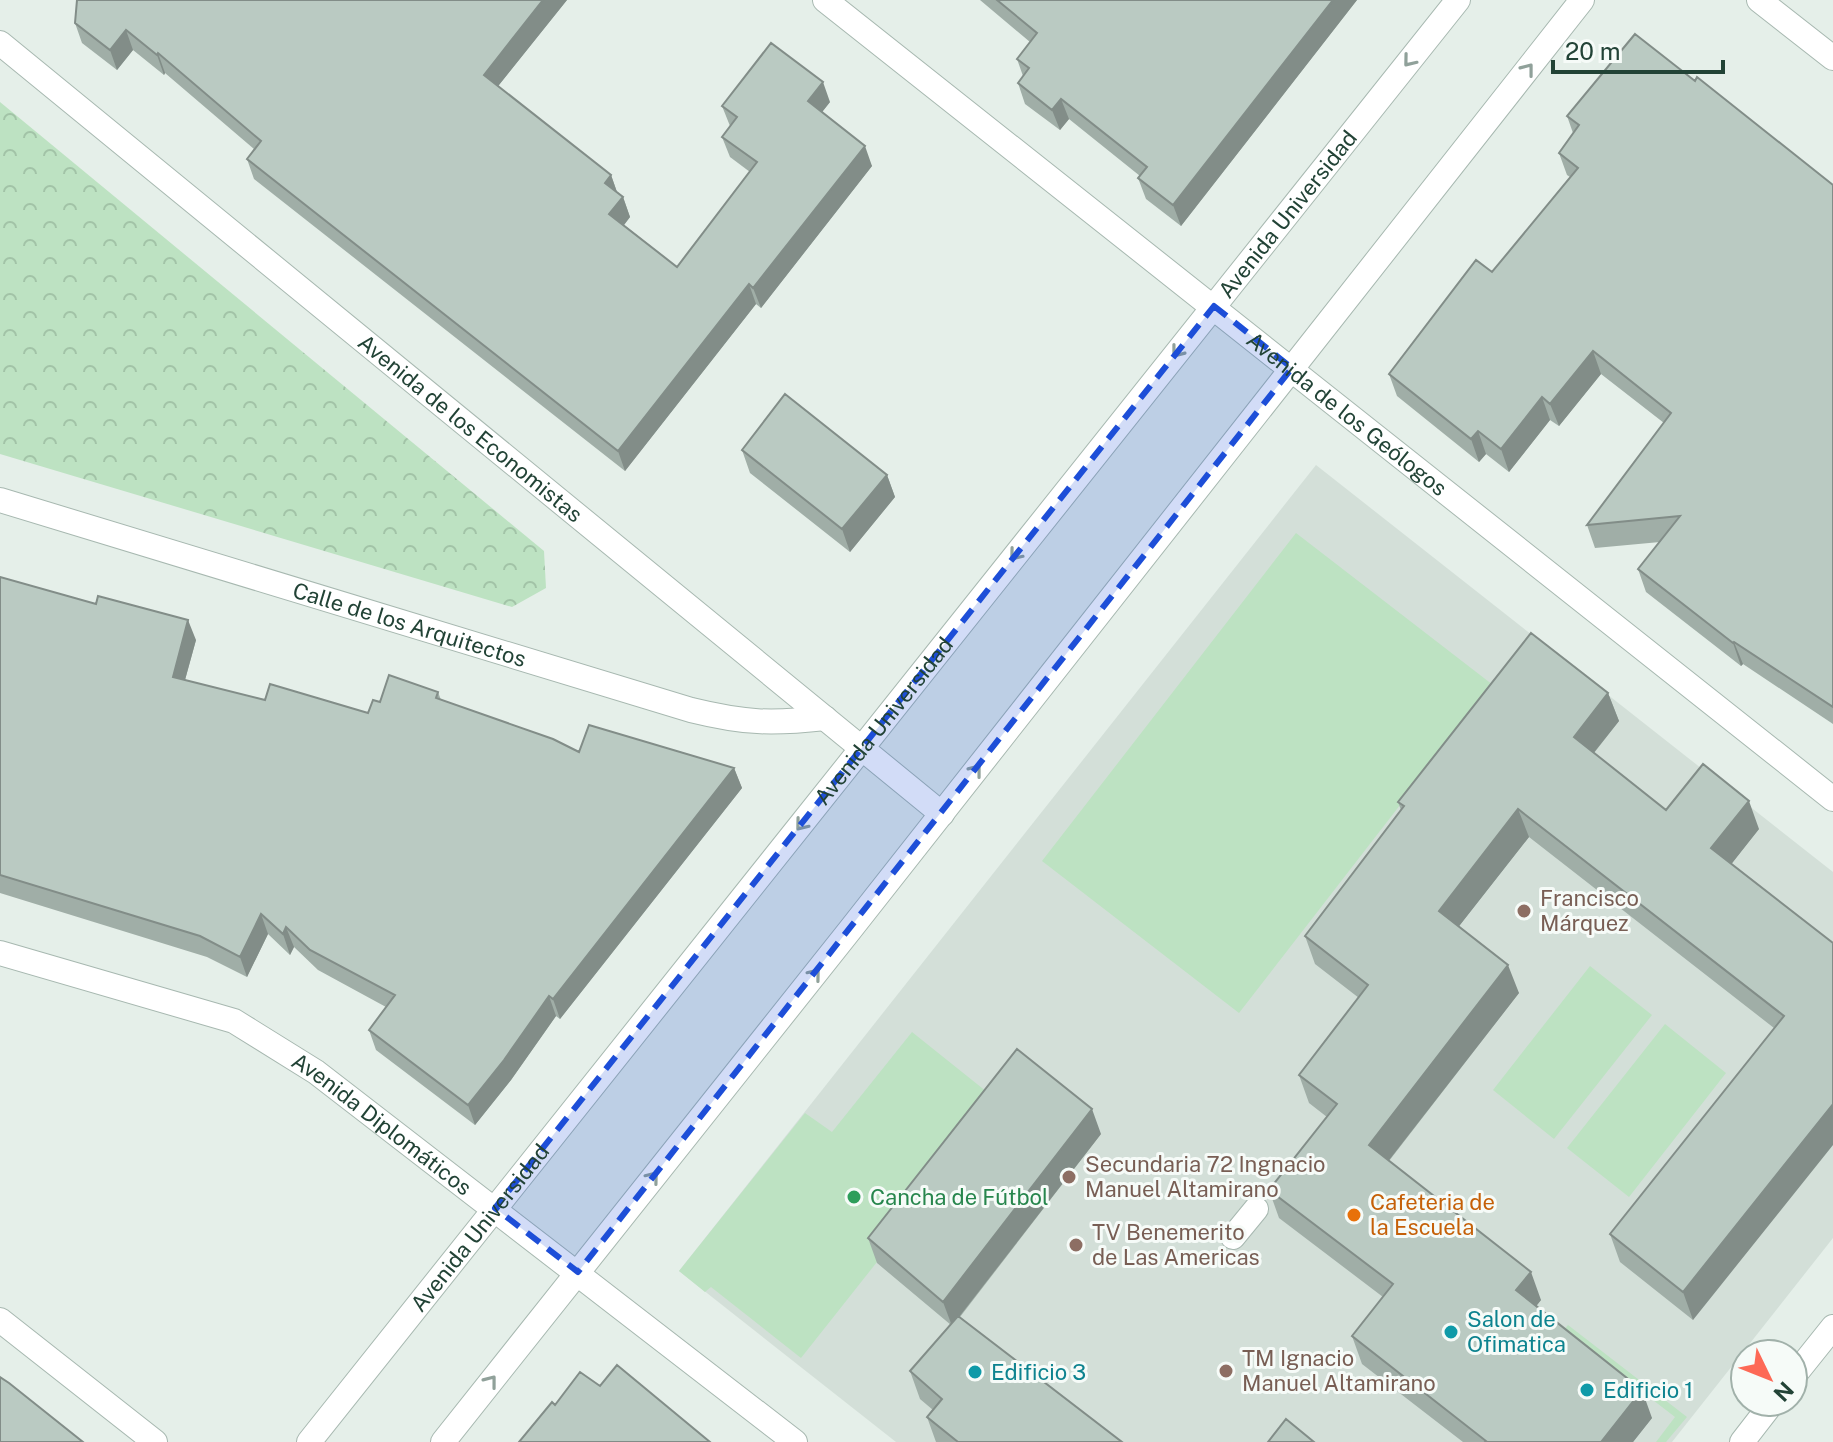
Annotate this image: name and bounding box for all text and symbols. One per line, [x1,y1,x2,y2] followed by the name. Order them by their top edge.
[1553,24,1723,74] scale bar
[1565,37,1621,65] text: 20 m
[1405,52,1419,67] one-way arrow
[1519,63,1533,78] one-way arrow
[1213,125,1362,303] street label: Avenida Universidad
[1242,326,1452,501] street label: Avenida de los Geólogos
[353,329,588,527] street label: Avenida de los Economistas
[1173,343,1187,358] one-way arrow
[1011,546,1025,561] one-way arrow
[290,577,529,672] street label: Calle de los Arquitectos
[809,632,958,810] street label: Avenida Universidad
[967,764,981,779] one-way arrow
[797,815,811,830] one-way arrow
[1540,885,1639,936] place label: Francisco Márquez
[1515,902,1533,920] marker: Francisco Márquez
[806,968,820,983] one-way arrow
[287,1047,477,1200] street label: Avenida Diplomáticos
[405,1139,554,1317] street label: Avenida Universidad
[1085,1151,1326,1202] place label: Secundaria 72 Ingnacio Manuel Altamirano
[1060,1168,1078,1186] marker: Secundaria 72 Ingnacio Manuel Altamirano
[644,1171,658,1186] one-way arrow
[870,1184,1049,1210] place label: Cancha de Fútbol
[845,1188,863,1206] marker: Cancha de Fútbol
[1370,1189,1495,1240] place label: Cafeteria de la Escuela
[1345,1206,1363,1224] marker: Cafeteria de la Escuela
[1092,1219,1260,1270] place label: TV Benemerito de Las Americas
[1067,1236,1085,1254] marker: TV Benemerito de Las Americas
[1467,1306,1566,1357] place label: Salon de Ofimatica
[1442,1323,1460,1341] marker: Salon de Ofimatica
[1729,1338,1809,1418] north arrow
[1242,1345,1436,1396] place label: TM Ignacio Manuel Altamirano
[991,1359,1086,1385] place label: Edificio 3
[1217,1362,1235,1380] marker: TM Ignacio Manuel Altamirano
[966,1363,984,1381] marker: Edificio 3
[482,1375,496,1390] one-way arrow
[1768,1376,1799,1407] text: N
[1603,1377,1693,1403] place label: Edificio 1
[1578,1381,1596,1399] marker: Edificio 1

